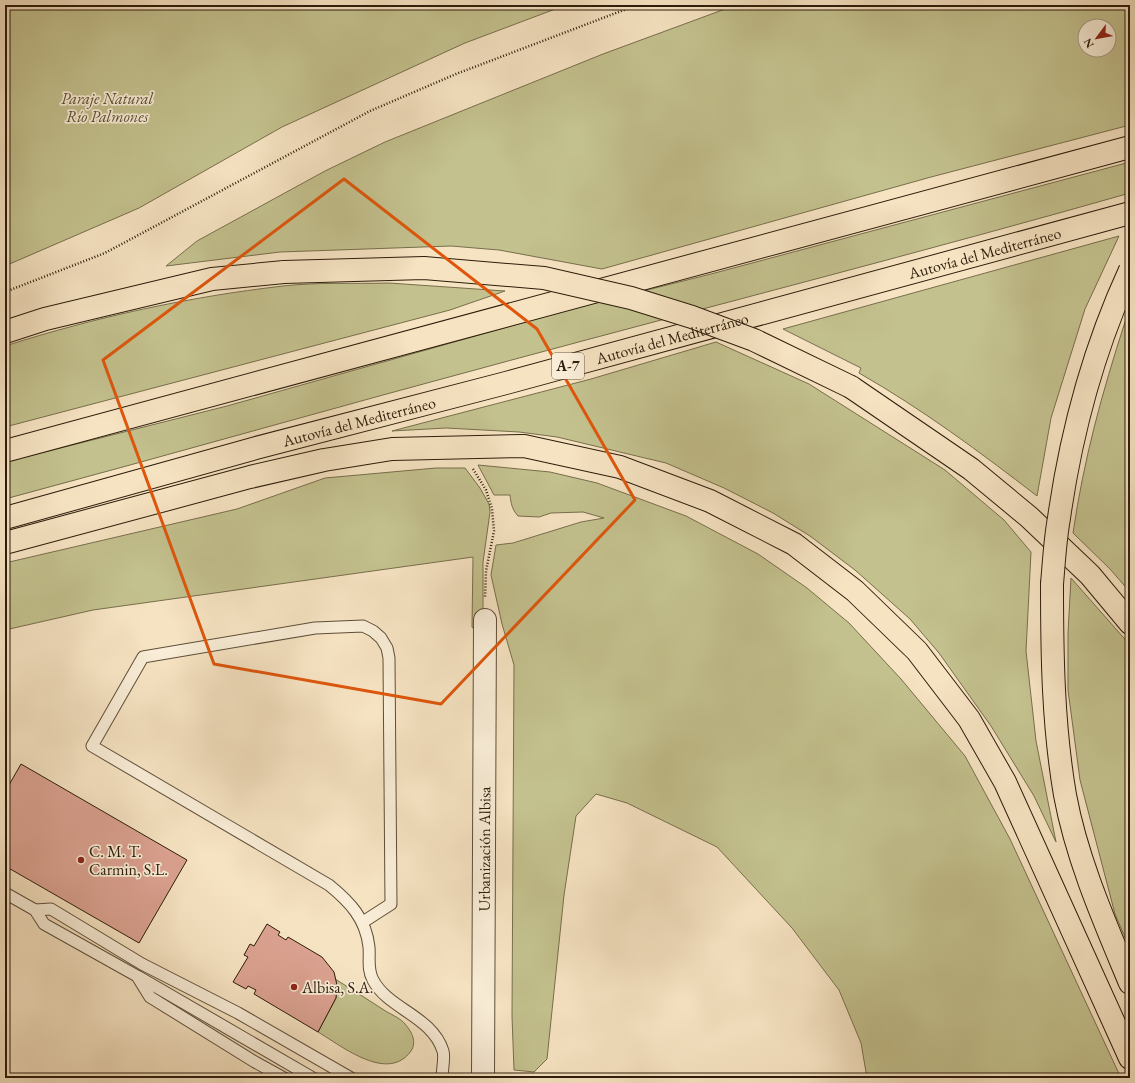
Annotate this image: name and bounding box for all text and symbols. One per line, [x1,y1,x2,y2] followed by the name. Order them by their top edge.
[1077,18,1117,58] north arrow
[1080,36,1097,51] text: N
[61,88,153,127] park label: Paraje Natural Río Palmones
[905,222,1063,284] street label: Autovía del Mediterráneo
[593,307,751,369] street label: Autovía del Mediterráneo
[552,353,584,379] road number: A-7
[279,392,438,452] street label: Autovía del Mediterráneo
[474,786,495,912] street label: Urbanización Albisa
[89,841,168,880] place label: C. M. T. Carmin, S.L.
[76,855,86,865] marker: C. M. T. Carmin, S.L.
[301,977,373,998] place label: Albisa, S.A.
[289,982,299,992] marker: Albisa, S.A.

